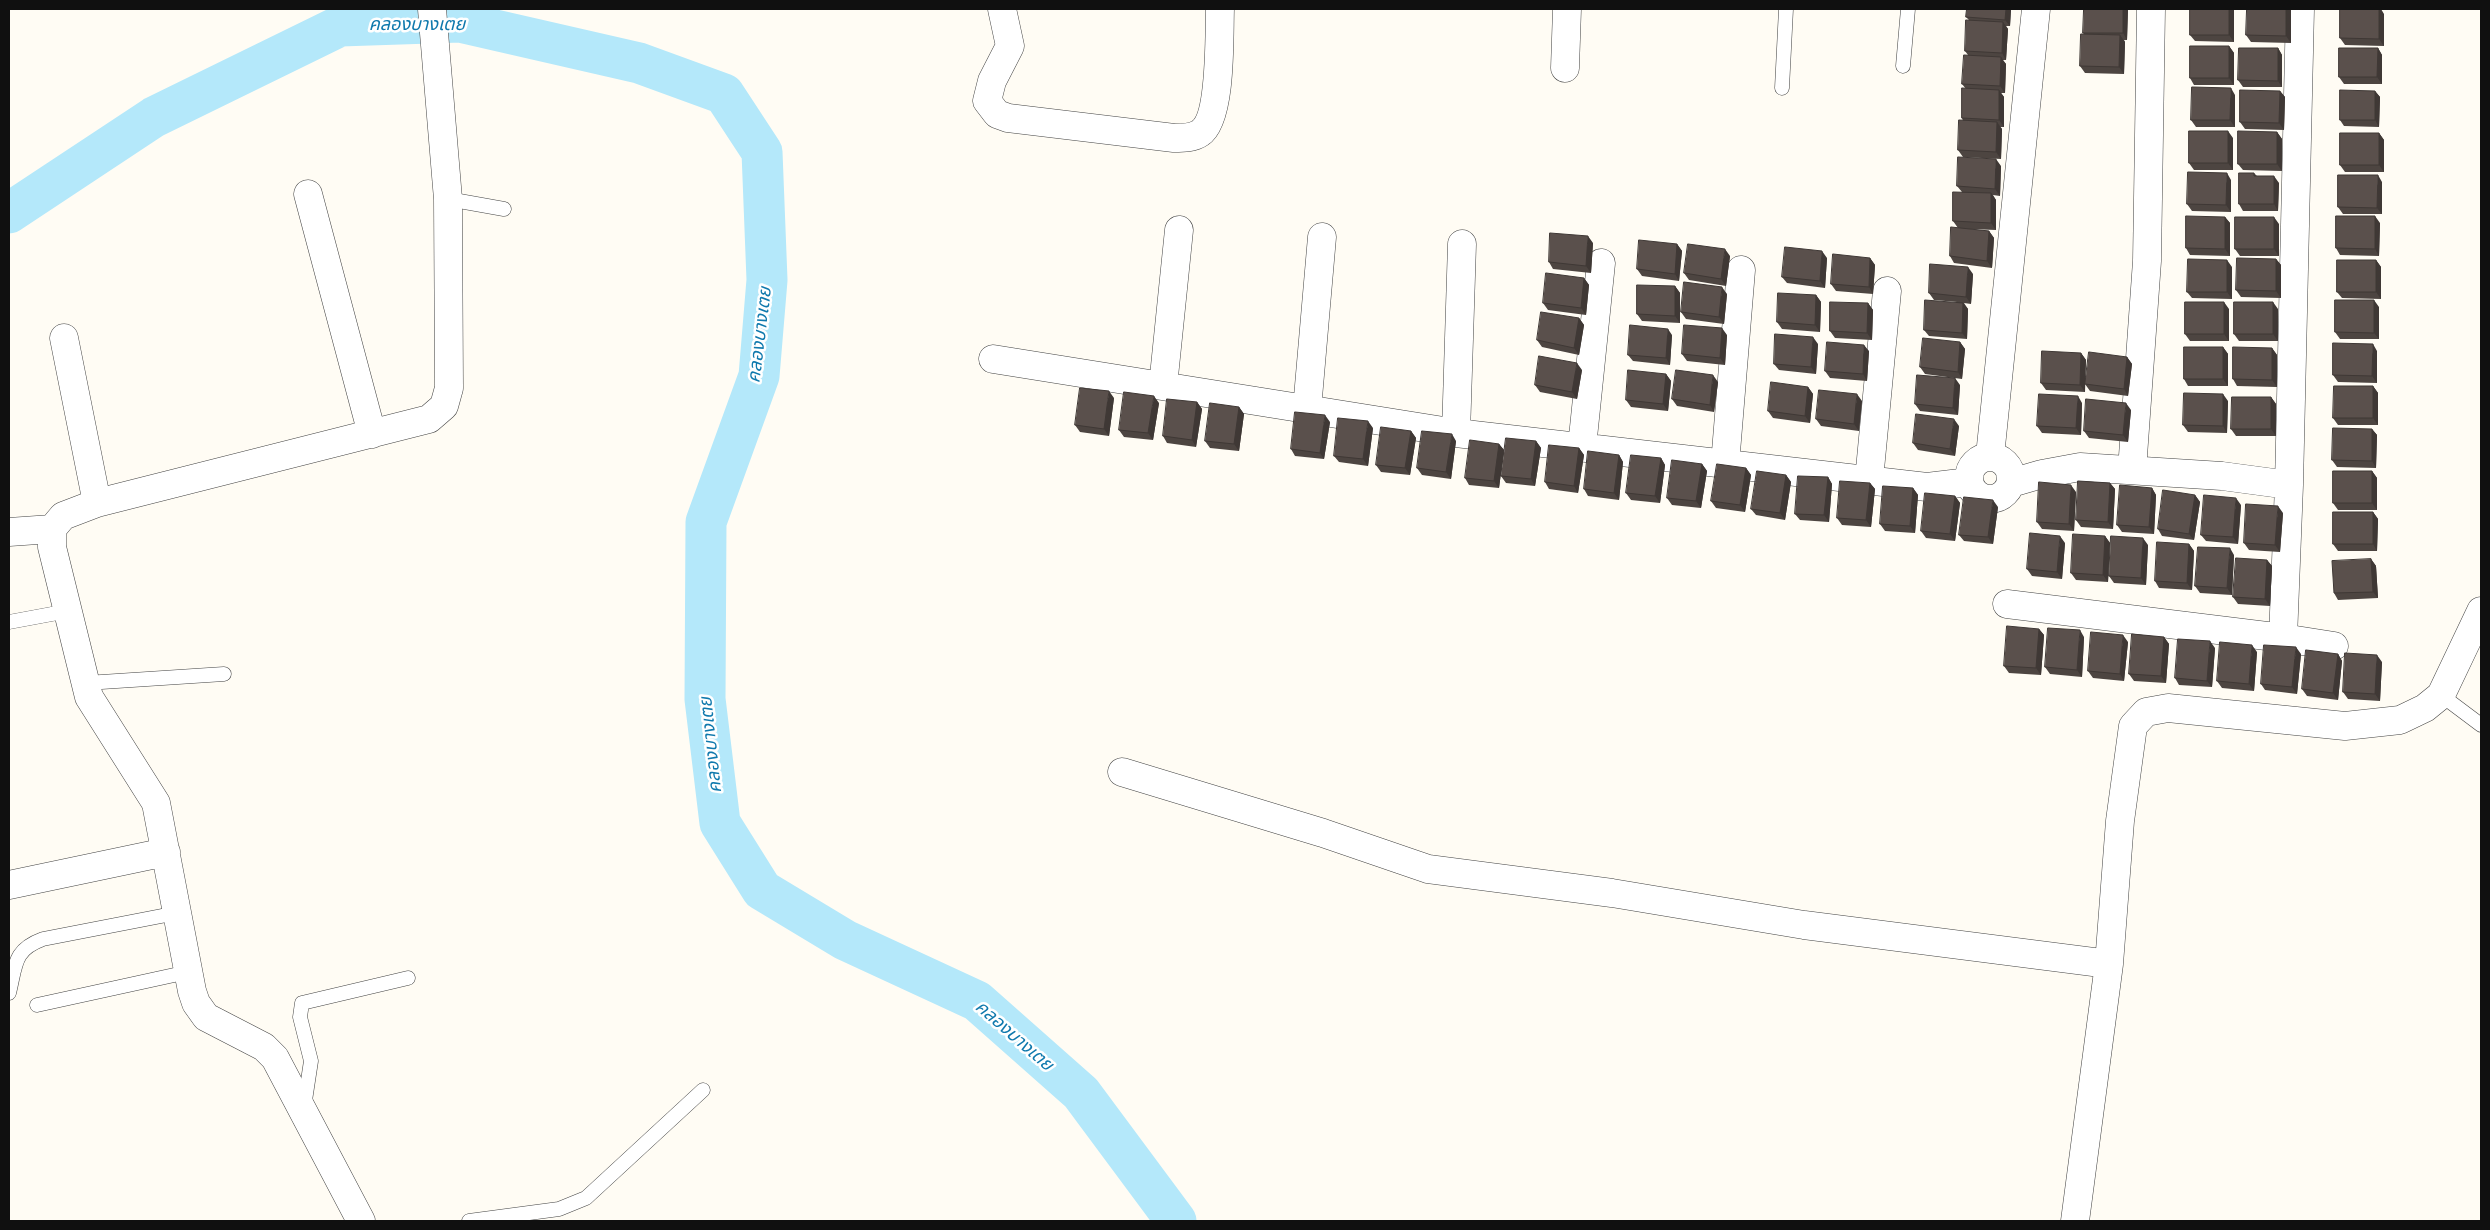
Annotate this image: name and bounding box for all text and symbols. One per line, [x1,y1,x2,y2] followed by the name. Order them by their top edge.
[369,14,465,36] water label: คลองบางเตย
[743,286,777,384] water label: คลองบางเตย
[695,696,727,794] water label: คลองบางเตย
[971,996,1057,1076] water label: คลองบางเตย

